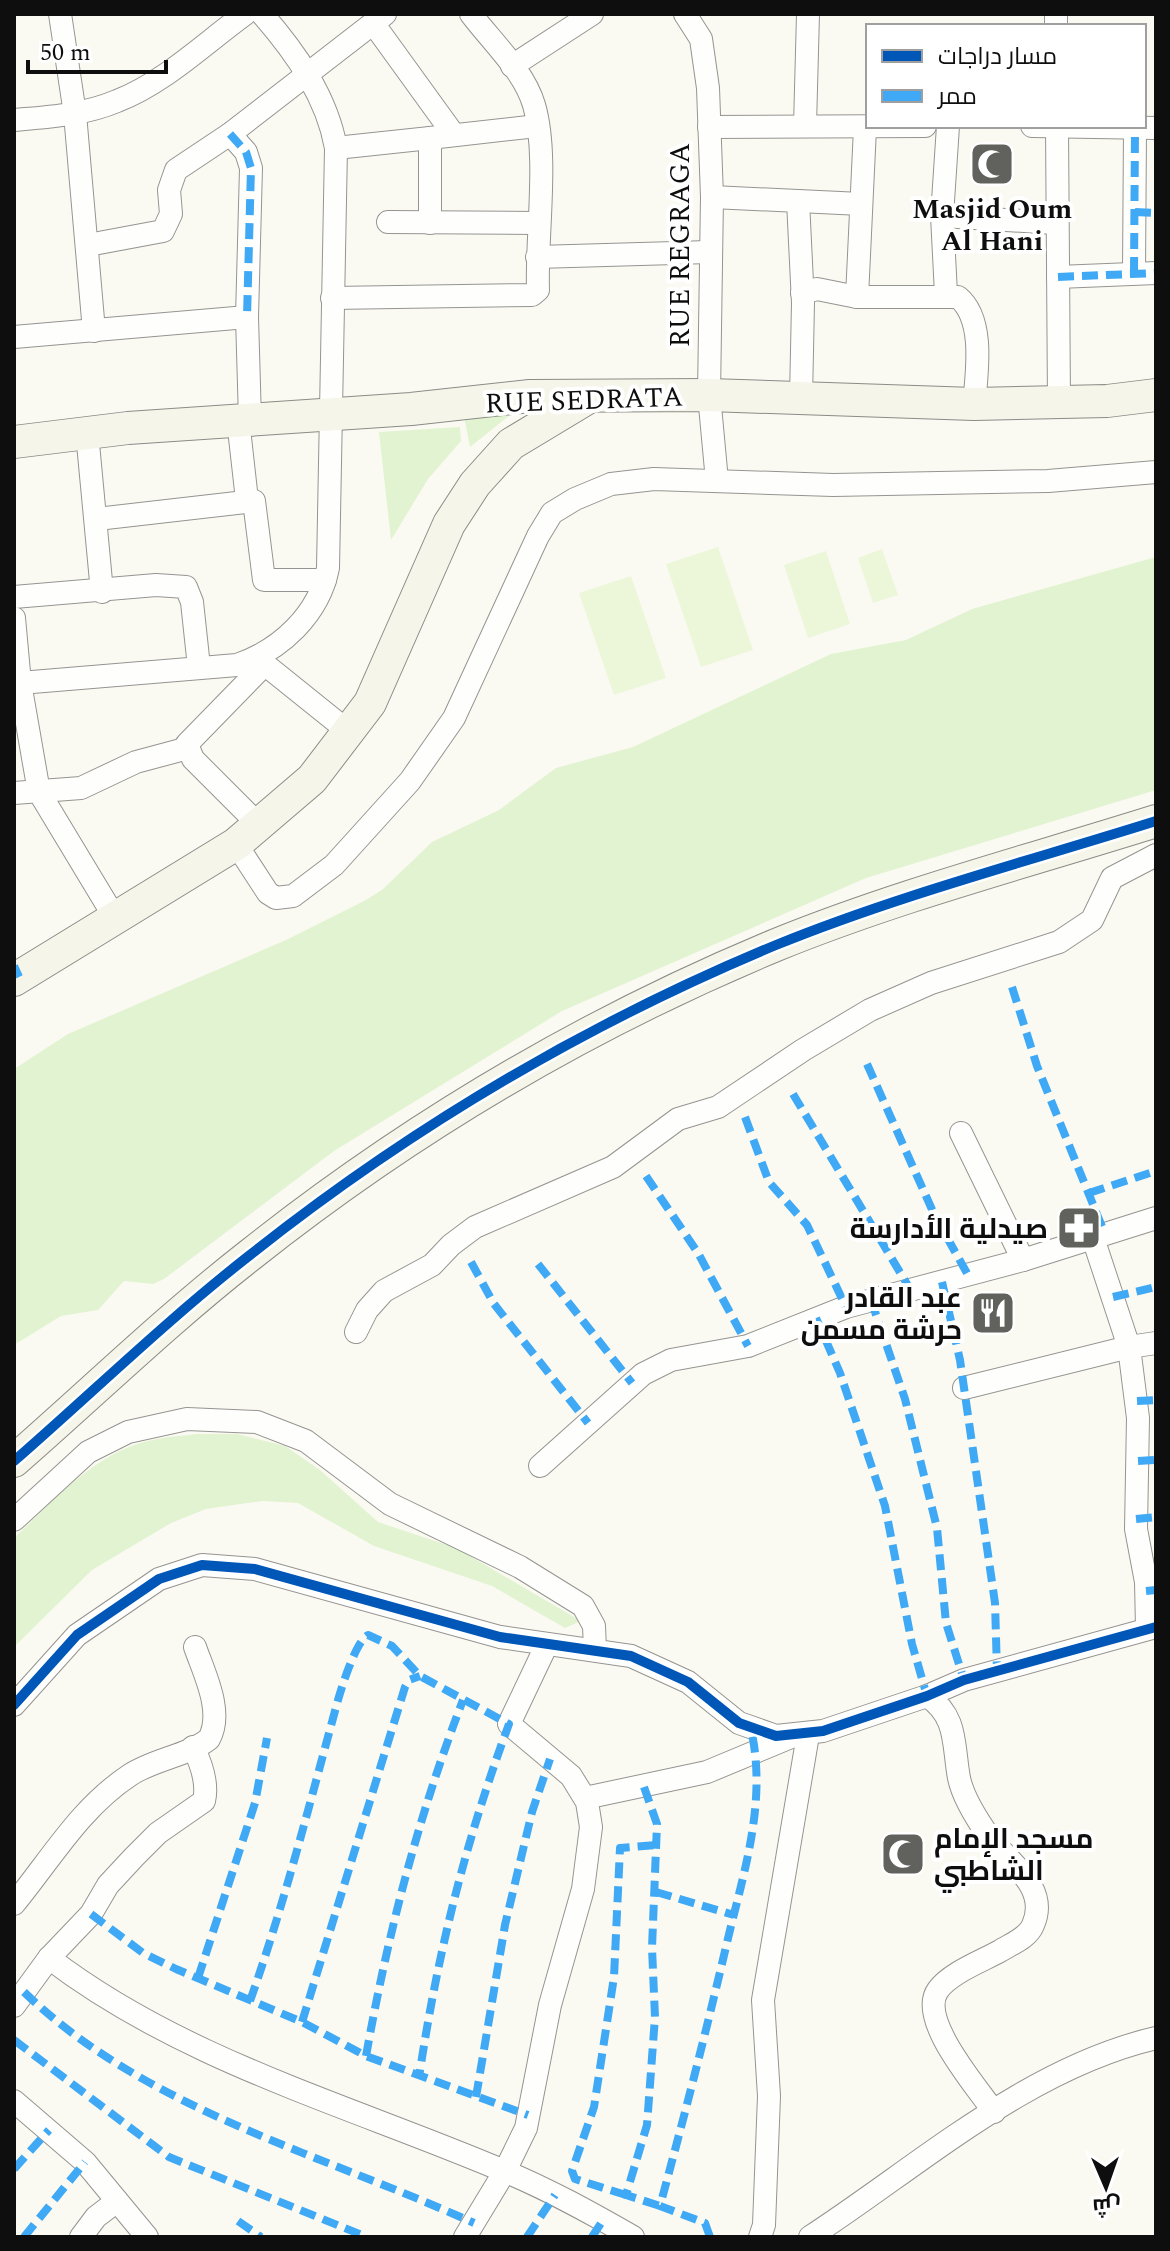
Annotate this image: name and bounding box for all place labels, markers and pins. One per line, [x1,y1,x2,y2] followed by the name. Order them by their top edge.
[968,140,1016,188] mosque icon: Masjid Oum Al Hani
[912,188,1072,263] place label: Masjid Oum Al Hani
[1055,1204,1103,1252] pharmacy icon: صيدلية الأدارسة
[850,1208,1048,1251] place label: صيدلية الأدارسة
[801,1277,962,1352] place label: عبد القادر حرشة مسمن
[969,1289,1017,1337] restaurant icon: عبد القادر حرشة مسمن
[934,1818,1094,1893] place label: مسجد الإمام الشاطبي
[879,1830,927,1878] mosque icon: مسجد الإمام الشاطبي

